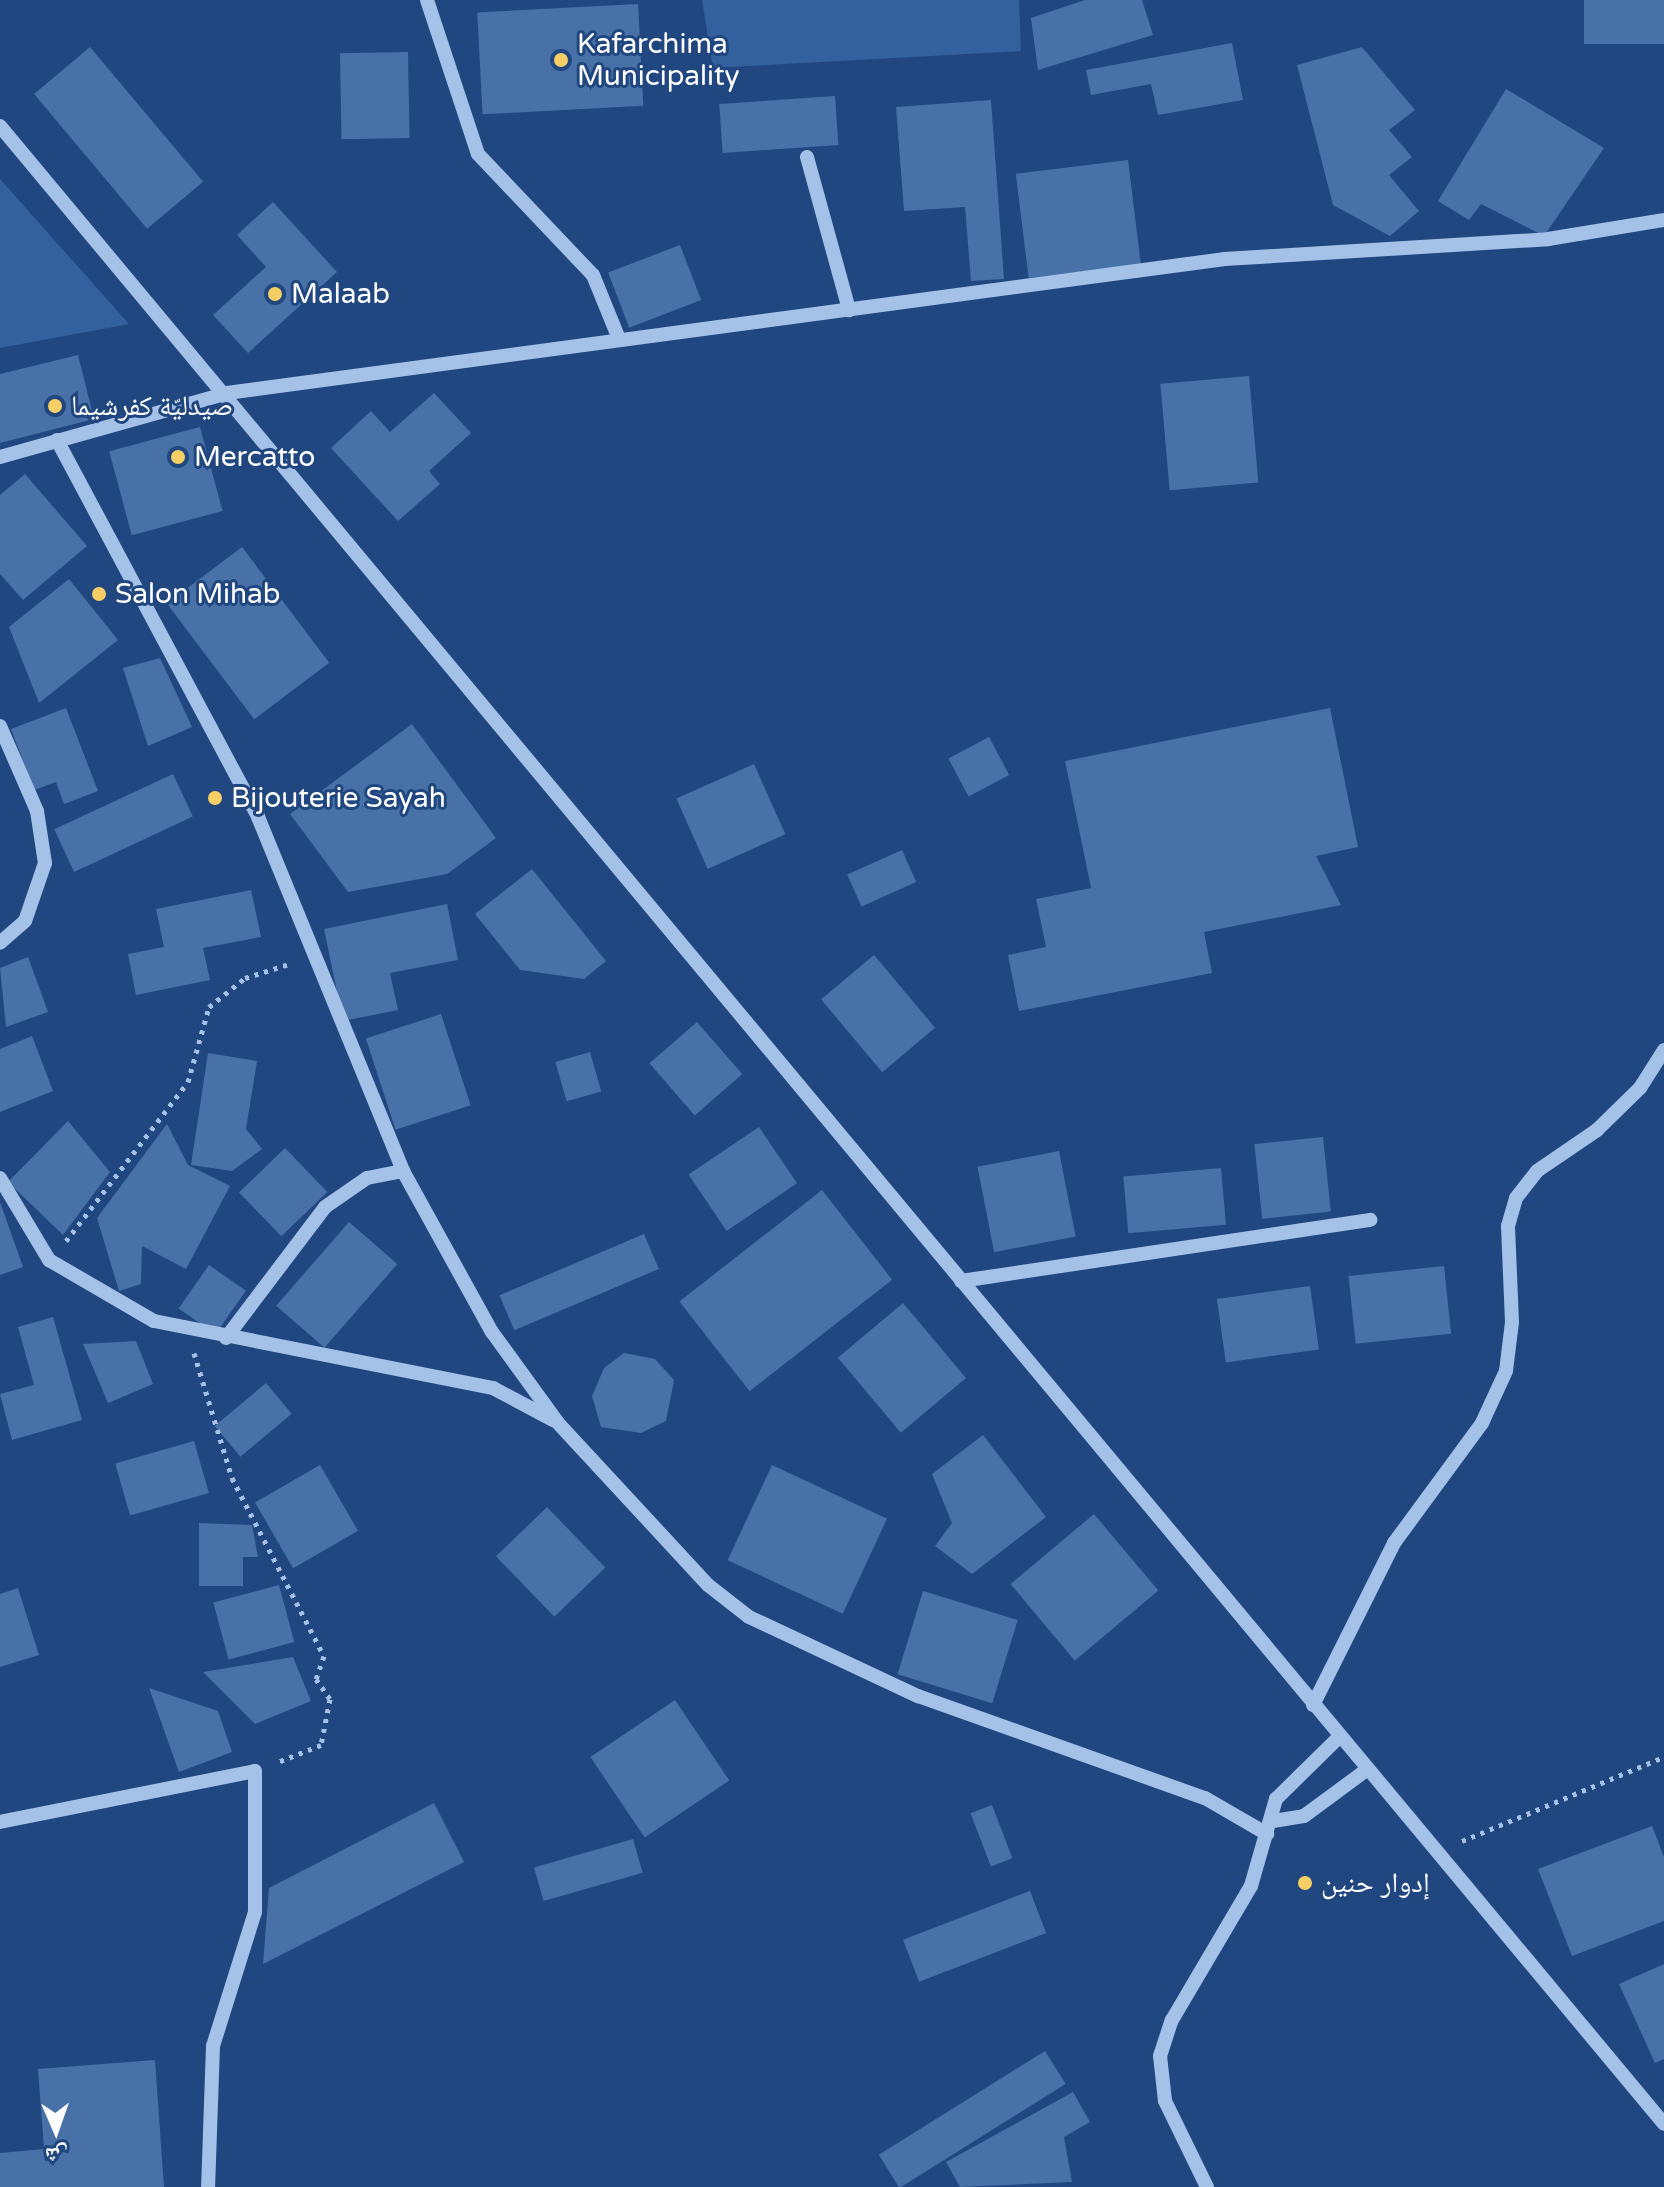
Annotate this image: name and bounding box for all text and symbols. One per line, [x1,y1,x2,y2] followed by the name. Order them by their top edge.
[577,27,740,93] place label: Kafarchima Municipality
[552,51,570,69] marker: Kafarchima Municipality
[291,277,390,311] place label: Malaab
[266,285,284,303] marker: Malaab
[71,389,233,423] place label: صيدليّة كفرشيما
[46,397,64,415] marker: صيدليّة كفرشيما
[194,440,315,474] place label: Mercatto
[169,448,187,466] marker: Mercatto
[115,577,281,611] place label: Salon Mihab
[90,585,108,603] marker: Salon Mihab
[231,781,446,815] place label: Bijouterie Sayah
[206,789,224,807] marker: Bijouterie Sayah
[1321,1866,1430,1900] place label: إدوار حنين
[1296,1874,1314,1892] marker: إدوار حنين
[16,2091,96,2171] north arrow
[45,2142,69,2168] text: ش

